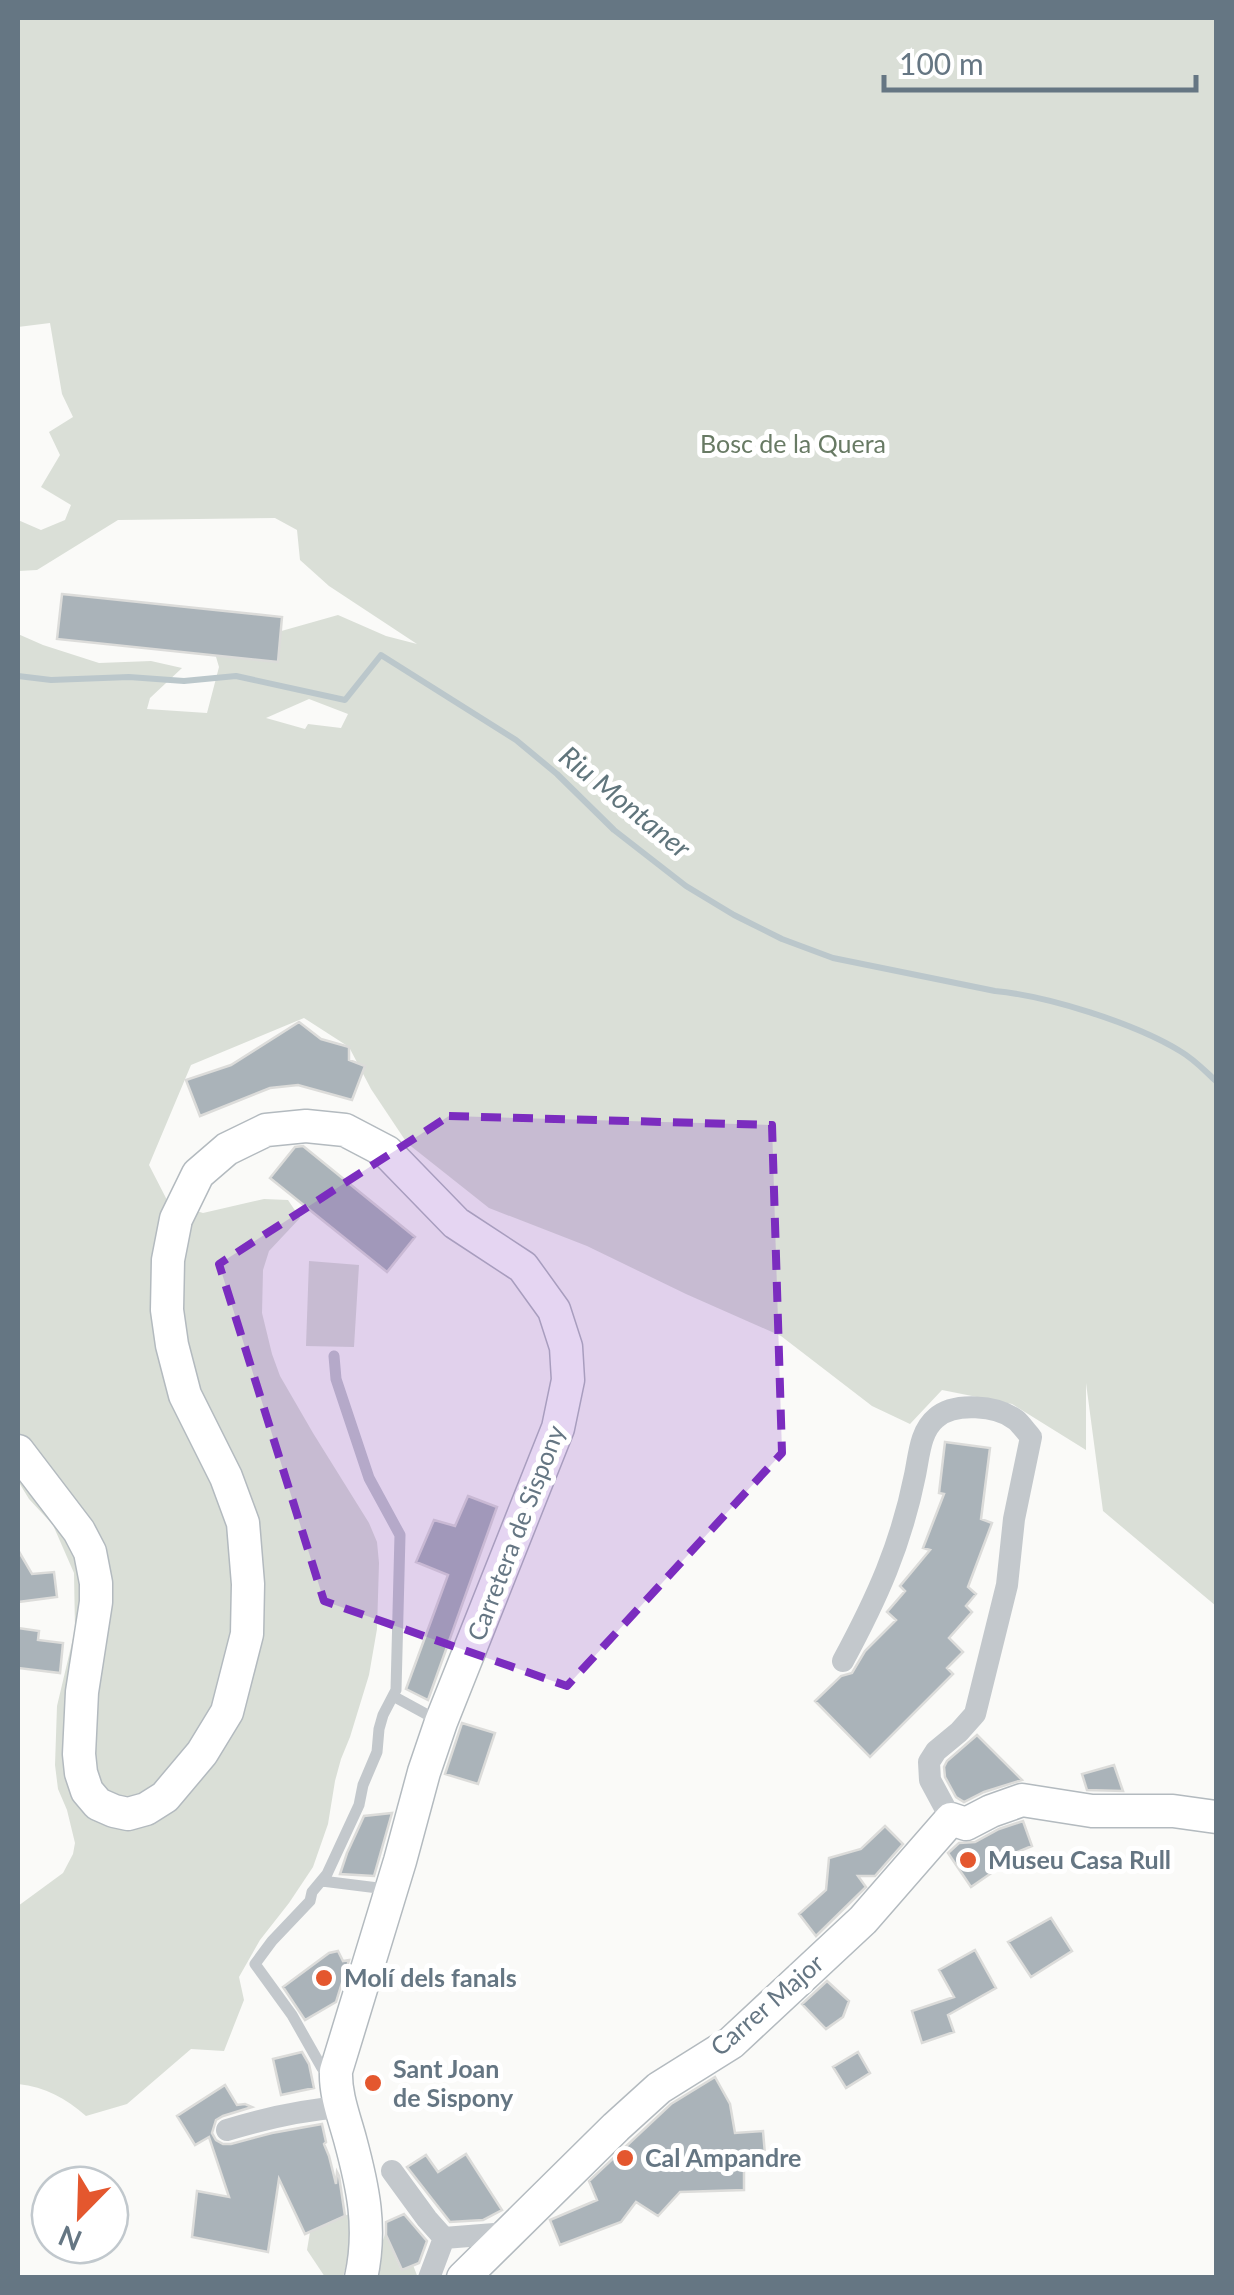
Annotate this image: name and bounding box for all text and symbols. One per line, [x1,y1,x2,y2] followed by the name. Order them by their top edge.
[884,30,1196,92] scale bar
[899,45,984,81] text: 100 m
[700,428,886,458] park label: Bosc de la Quera
[553,738,698,865] water label: Riu Montaner
[460,1421,570,1645] street label: Carretera de Sispony
[988,1844,1171,1874] place label: Museu Casa Rull
[957,1849,979,1871] marker: Museu Casa Rull
[704,1947,829,2061] street label: Carrer Major
[344,1962,517,1992] place label: Molí dels fanals
[313,1967,335,1989] marker: Molí dels fanals
[393,2053,514,2112] place label: Sant Joan de Sispony
[362,2072,384,2094] marker: Sant Joan de Sispony
[645,2142,801,2172] place label: Cal Ampandre
[614,2147,636,2169] marker: Cal Ampandre
[30,2165,130,2265] north arrow
[53,2219,86,2259] text: N

